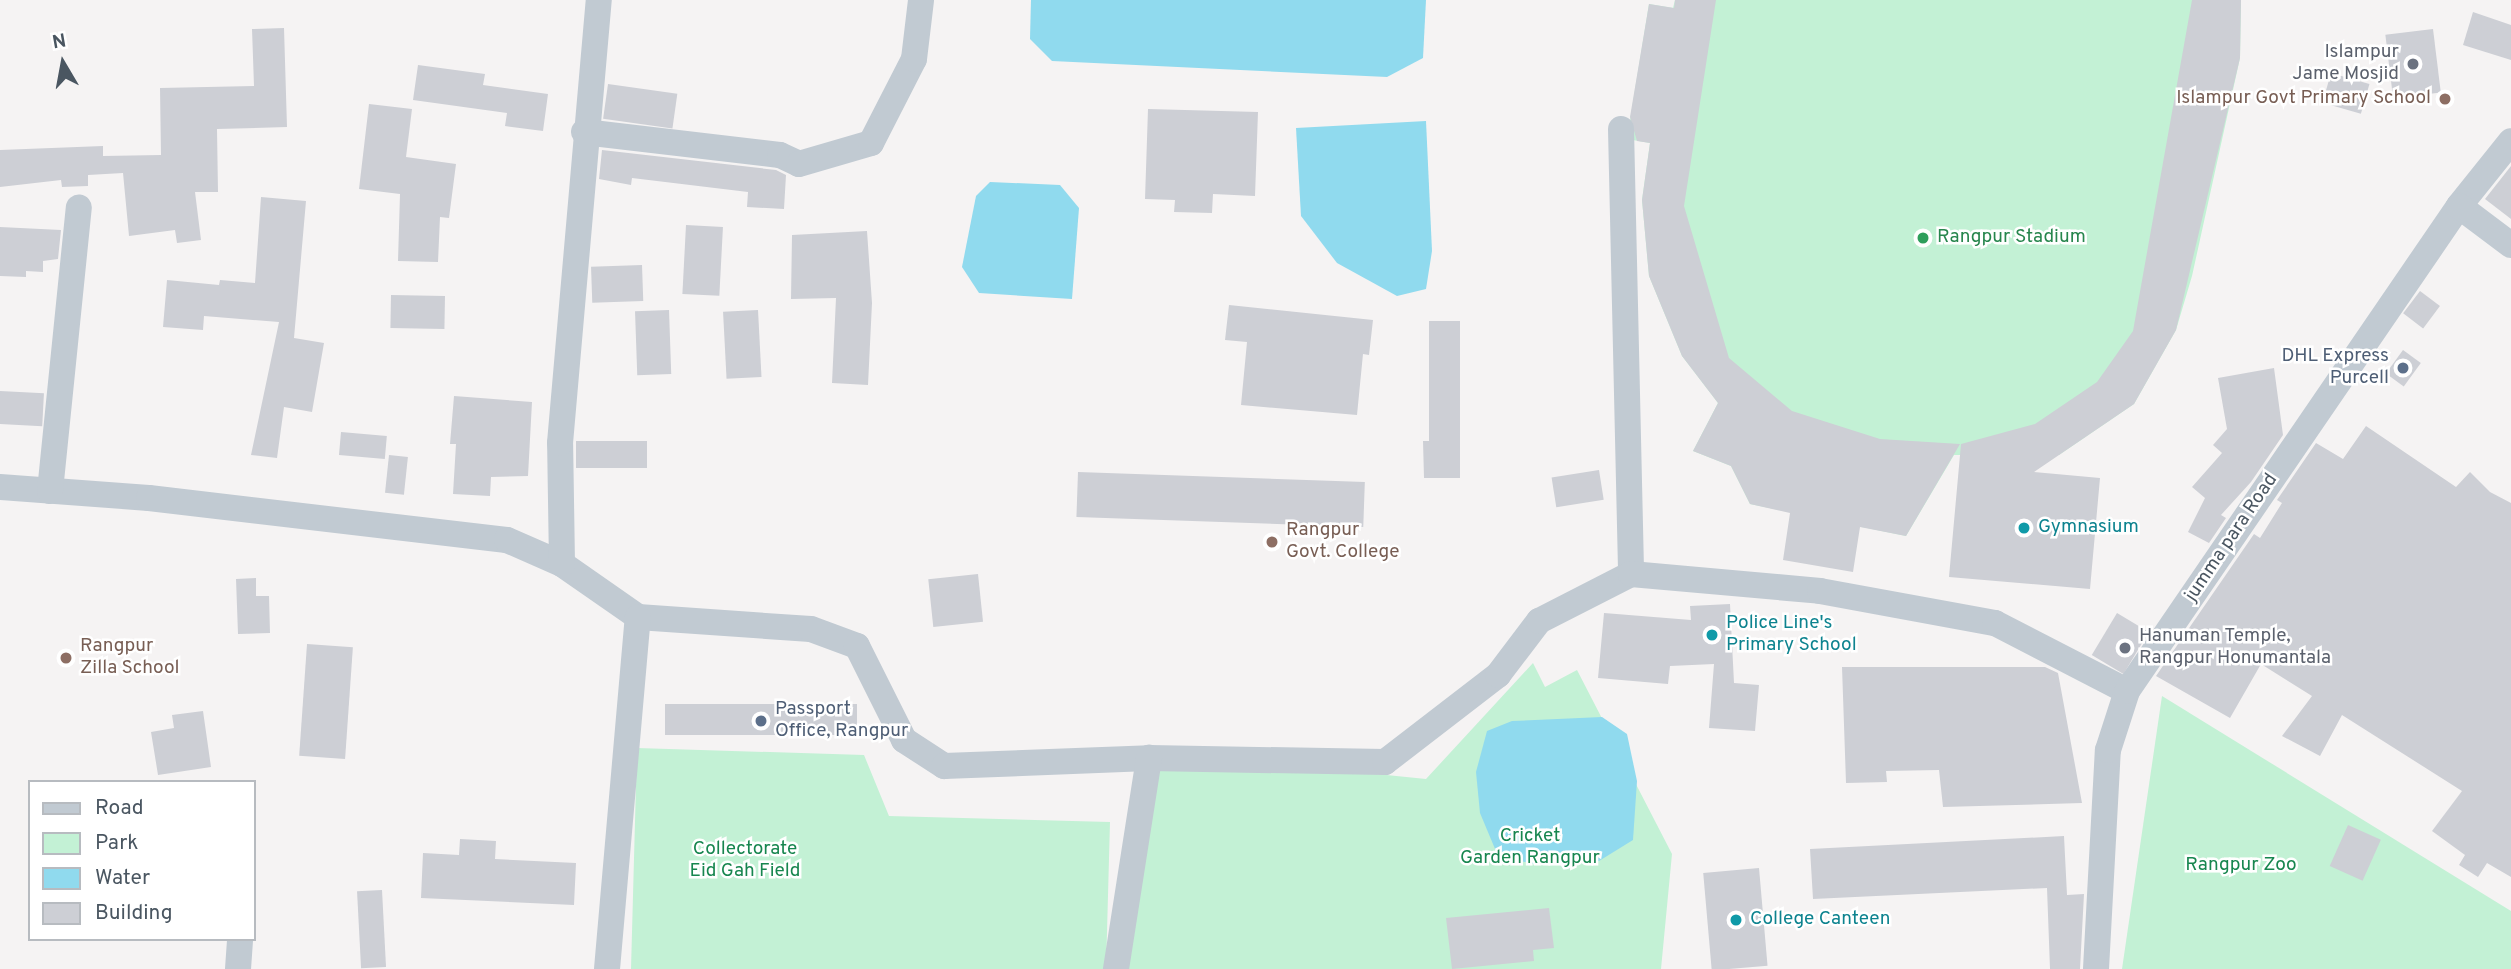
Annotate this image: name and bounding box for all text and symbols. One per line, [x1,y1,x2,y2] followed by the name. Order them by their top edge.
[28,28,98,98] north arrow
[51,29,68,55] text: N
[2292,42,2399,86] place label: Islampur Jame Mosjid
[2405,56,2421,72] marker: Islampur Jame Mosjid
[2176,88,2431,110] place label: Islampur Govt Primary School
[2437,91,2453,107] marker: Islampur Govt Primary School
[1937,227,2086,249] place label: Rangpur Stadium
[1915,230,1931,246] marker: Rangpur Stadium
[2281,346,2389,390] place label: DHL Express Purcell
[2395,360,2411,376] marker: DHL Express Purcell
[2181,470,2283,606] street label: jumma para Road
[2038,517,2139,539] place label: Gymnasium
[1286,520,1399,564] place label: Rangpur Govt. College
[2016,520,2032,536] marker: Gymnasium
[1264,534,1280,550] marker: Rangpur Govt. College
[1726,613,1857,657] place label: Police Line's Primary School
[2139,626,2331,670] place label: Hanuman Temple, Rangpur Honumantala
[1704,627,1720,643] marker: Police Line's Primary School
[80,636,180,680] place label: Rangpur Zilla School
[2117,640,2133,656] marker: Hanuman Temple, Rangpur Honumantala
[58,650,74,666] marker: Rangpur Zilla School
[775,699,908,743] place label: Passport Office, Rangpur
[753,713,769,729] marker: Passport Office, Rangpur
[28,780,256,941] legend
[95,795,144,822] text: Road
[1460,826,1600,870] park label: Cricket Garden Rangpur
[95,830,138,857] text: Park
[690,839,800,883] park label: Collectorate Eid Gah Field
[2185,855,2297,877] park label: Rangpur Zoo
[95,865,150,892] text: Water
[95,900,173,927] text: Building
[1750,909,1890,931] place label: College Canteen
[1728,912,1744,928] marker: College Canteen

